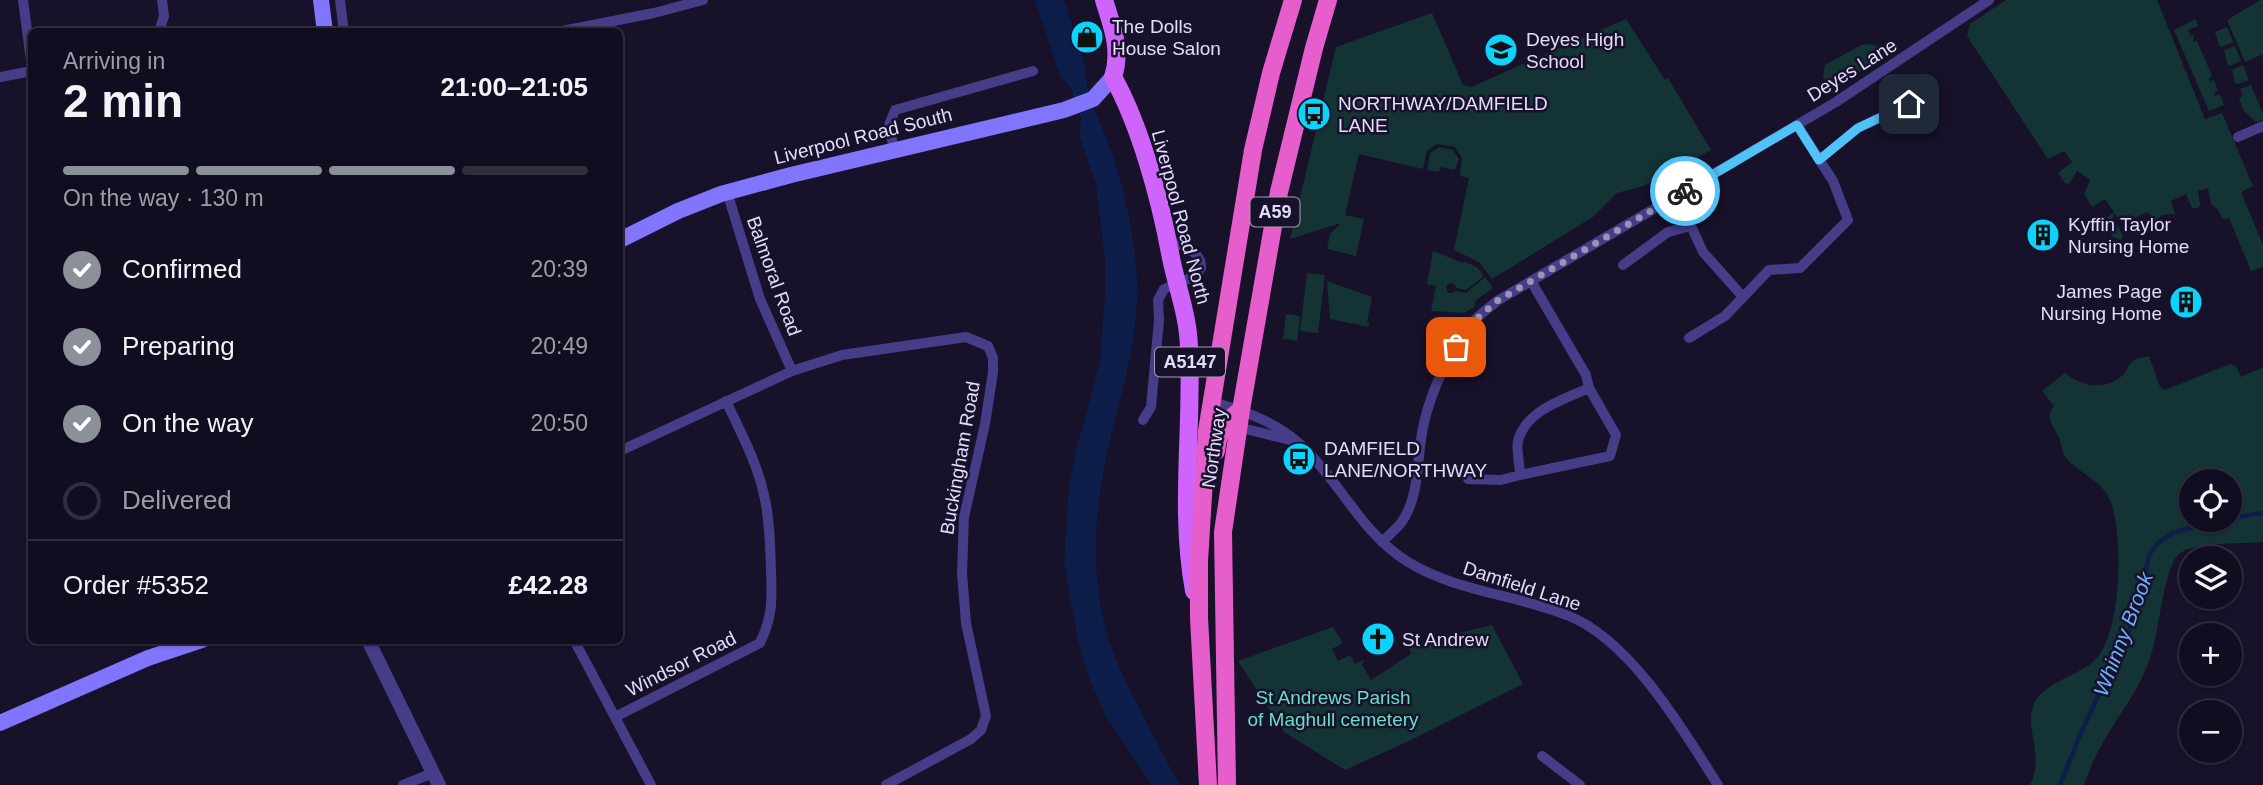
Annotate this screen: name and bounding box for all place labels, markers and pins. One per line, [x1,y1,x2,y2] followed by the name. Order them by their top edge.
[1112,16,1221,59] place label: The Dolls House Salon
[1068,18,1106,56] shop icon: The Dolls House Salon
[1526,29,1624,72] place label: Deyes High School
[1482,31,1520,69] school or university icon: Deyes High School
[1879,74,1939,134] pin
[1338,93,1548,136] place label: NORTHWAY/DAMFIELD LANE
[1295,95,1333,133] bus stop icon: NORTHWAY/DAMFIELD LANE
[2068,214,2189,257] place label: Kyffin Taylor Nursing Home
[2024,216,2062,254] building icon: Kyffin Taylor Nursing Home
[2041,281,2162,324] place label: James Page Nursing Home
[2167,283,2205,321] building icon: James Page Nursing Home
[1426,317,1486,377] pin
[1324,438,1488,481] place label: DAMFIELD LANE/NORTHWAY
[1280,440,1318,478] bus stop icon: DAMFIELD LANE/NORTHWAY
[1359,620,1397,658] church icon: St Andrew
[1402,629,1489,650] place label: St Andrew

